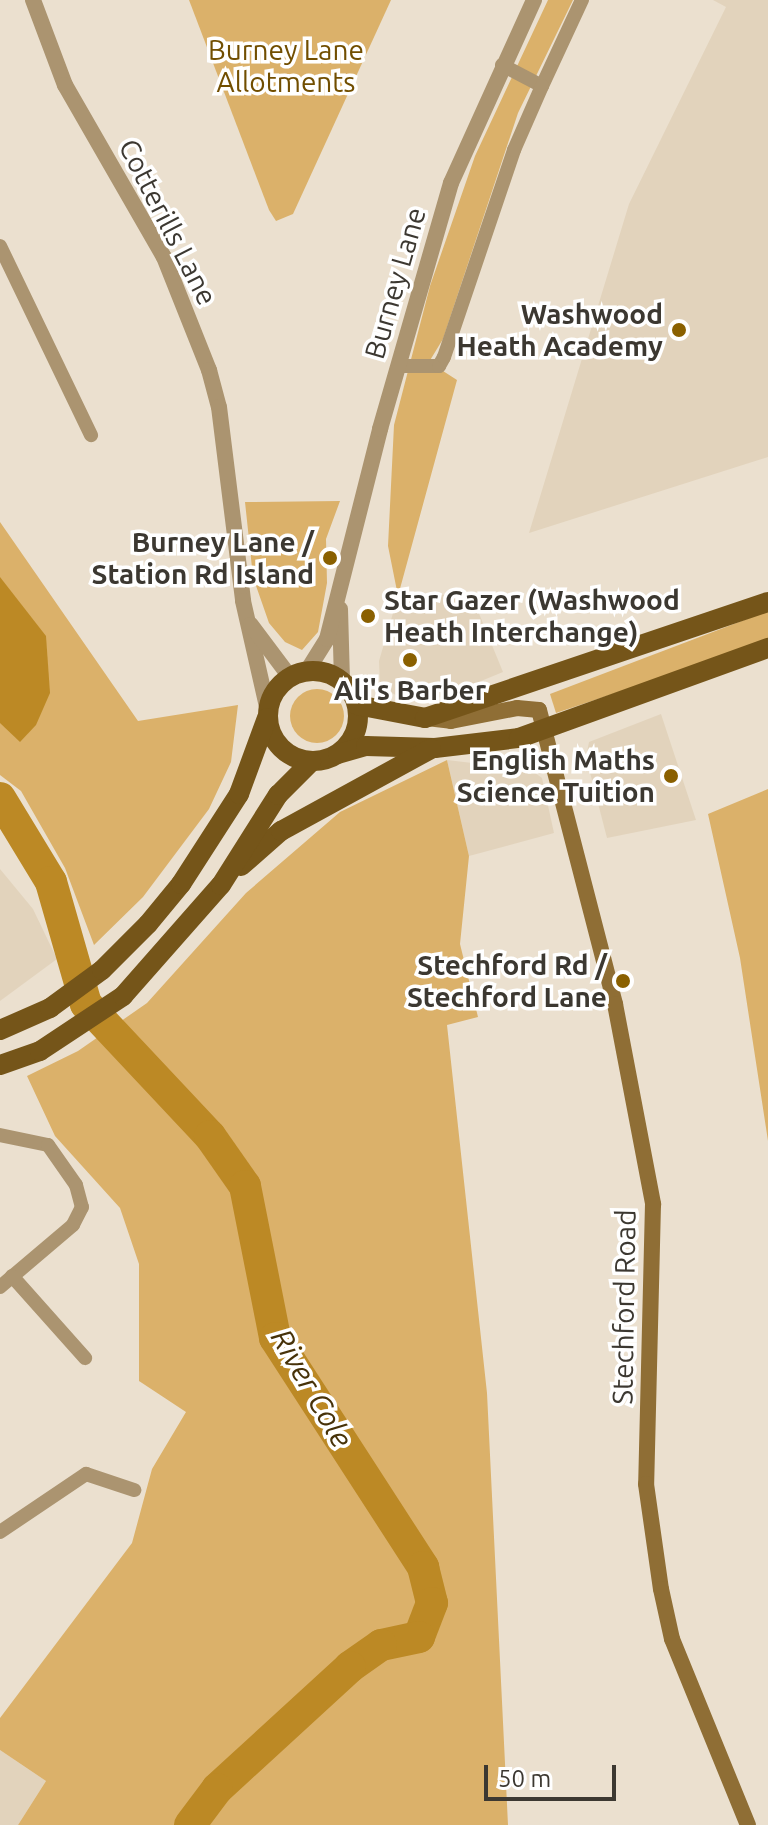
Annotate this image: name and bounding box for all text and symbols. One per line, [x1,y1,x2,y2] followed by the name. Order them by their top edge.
[208,33,364,99] park label: Burney Lane Allotments
[112,133,224,311] street label: Cotterills Lane
[357,203,433,363] street label: Burney Lane
[457,297,663,363] place label: Washwood Heath Academy
[670,321,688,339] marker: Washwood Heath Academy
[91,525,314,591] place label: Burney Lane / Station Rd Island
[321,549,339,567] marker: Burney Lane / Station Rd Island
[384,583,680,649] place label: Star Gazer (Washwood Heath Interchange)
[359,607,377,625] marker: Star Gazer (Washwood Heath Interchange)
[401,651,419,669] marker: Ali's Barber
[334,673,486,707] place label: Ali's Barber
[457,743,655,809] place label: English Maths Science Tuition
[662,767,680,785] marker: English Maths Science Tuition
[407,948,607,1014] place label: Stechford Rd / Stechford Lane
[614,972,632,990] marker: Stechford Rd / Stechford Lane
[606,1209,642,1405] street label: Stechford Road
[264,1322,360,1454] water label: River Cole
[488,1749,620,1799] scale bar
[498,1765,551,1792] text: 50 m

